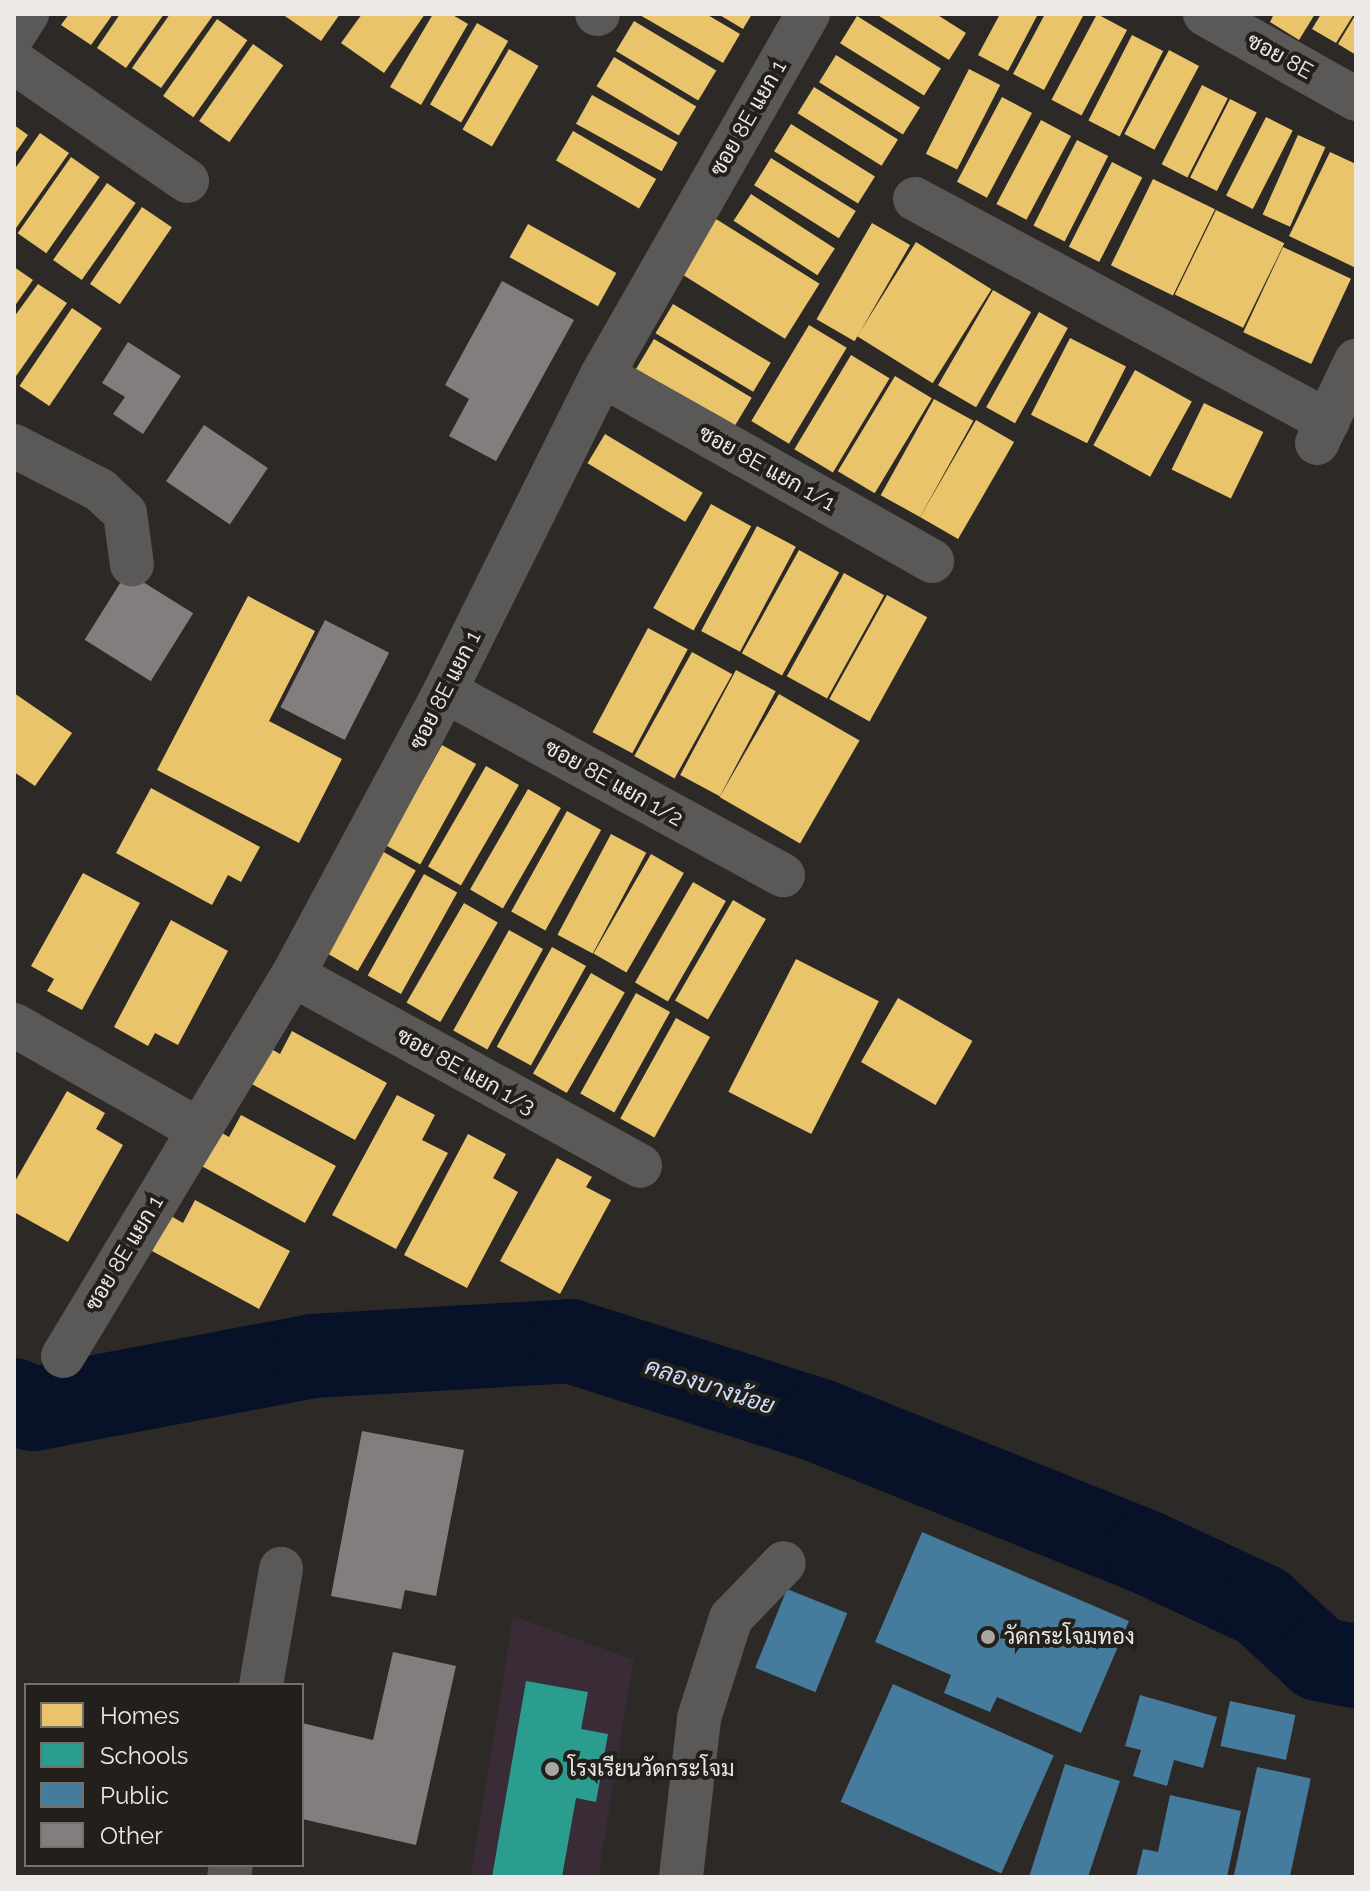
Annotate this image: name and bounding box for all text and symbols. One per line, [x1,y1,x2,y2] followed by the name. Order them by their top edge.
[1243,27,1317,85] street label: ซอย 8E
[704,55,792,181] street label: ซอย 8E แยก 1
[694,420,840,516] street label: ซอย 8E แยก 1/1
[404,626,486,754] street label: ซอย 8E แยก 1
[540,734,688,832] street label: ซอย 8E แยก 1/2
[392,1022,540,1120] street label: ซอย 8E แยก 1/3
[79,1191,169,1315] street label: ซอย 8E แยก 1
[642,1352,778,1420] water label: คลองบางน้อย
[1004,1624,1135,1650] place label: วัดกระโจมทอง
[979,1628,997,1646] marker: วัดกระโจมทอง
[24,1683,304,1867] legend
[100,1701,180,1730] text: Homes
[100,1741,188,1770] text: Schools
[568,1756,734,1782] place label: โรงเรียนวัดกระโจม
[543,1760,561,1778] marker: โรงเรียนวัดกระโจม
[100,1781,169,1810] text: Public
[100,1821,163,1850] text: Other

